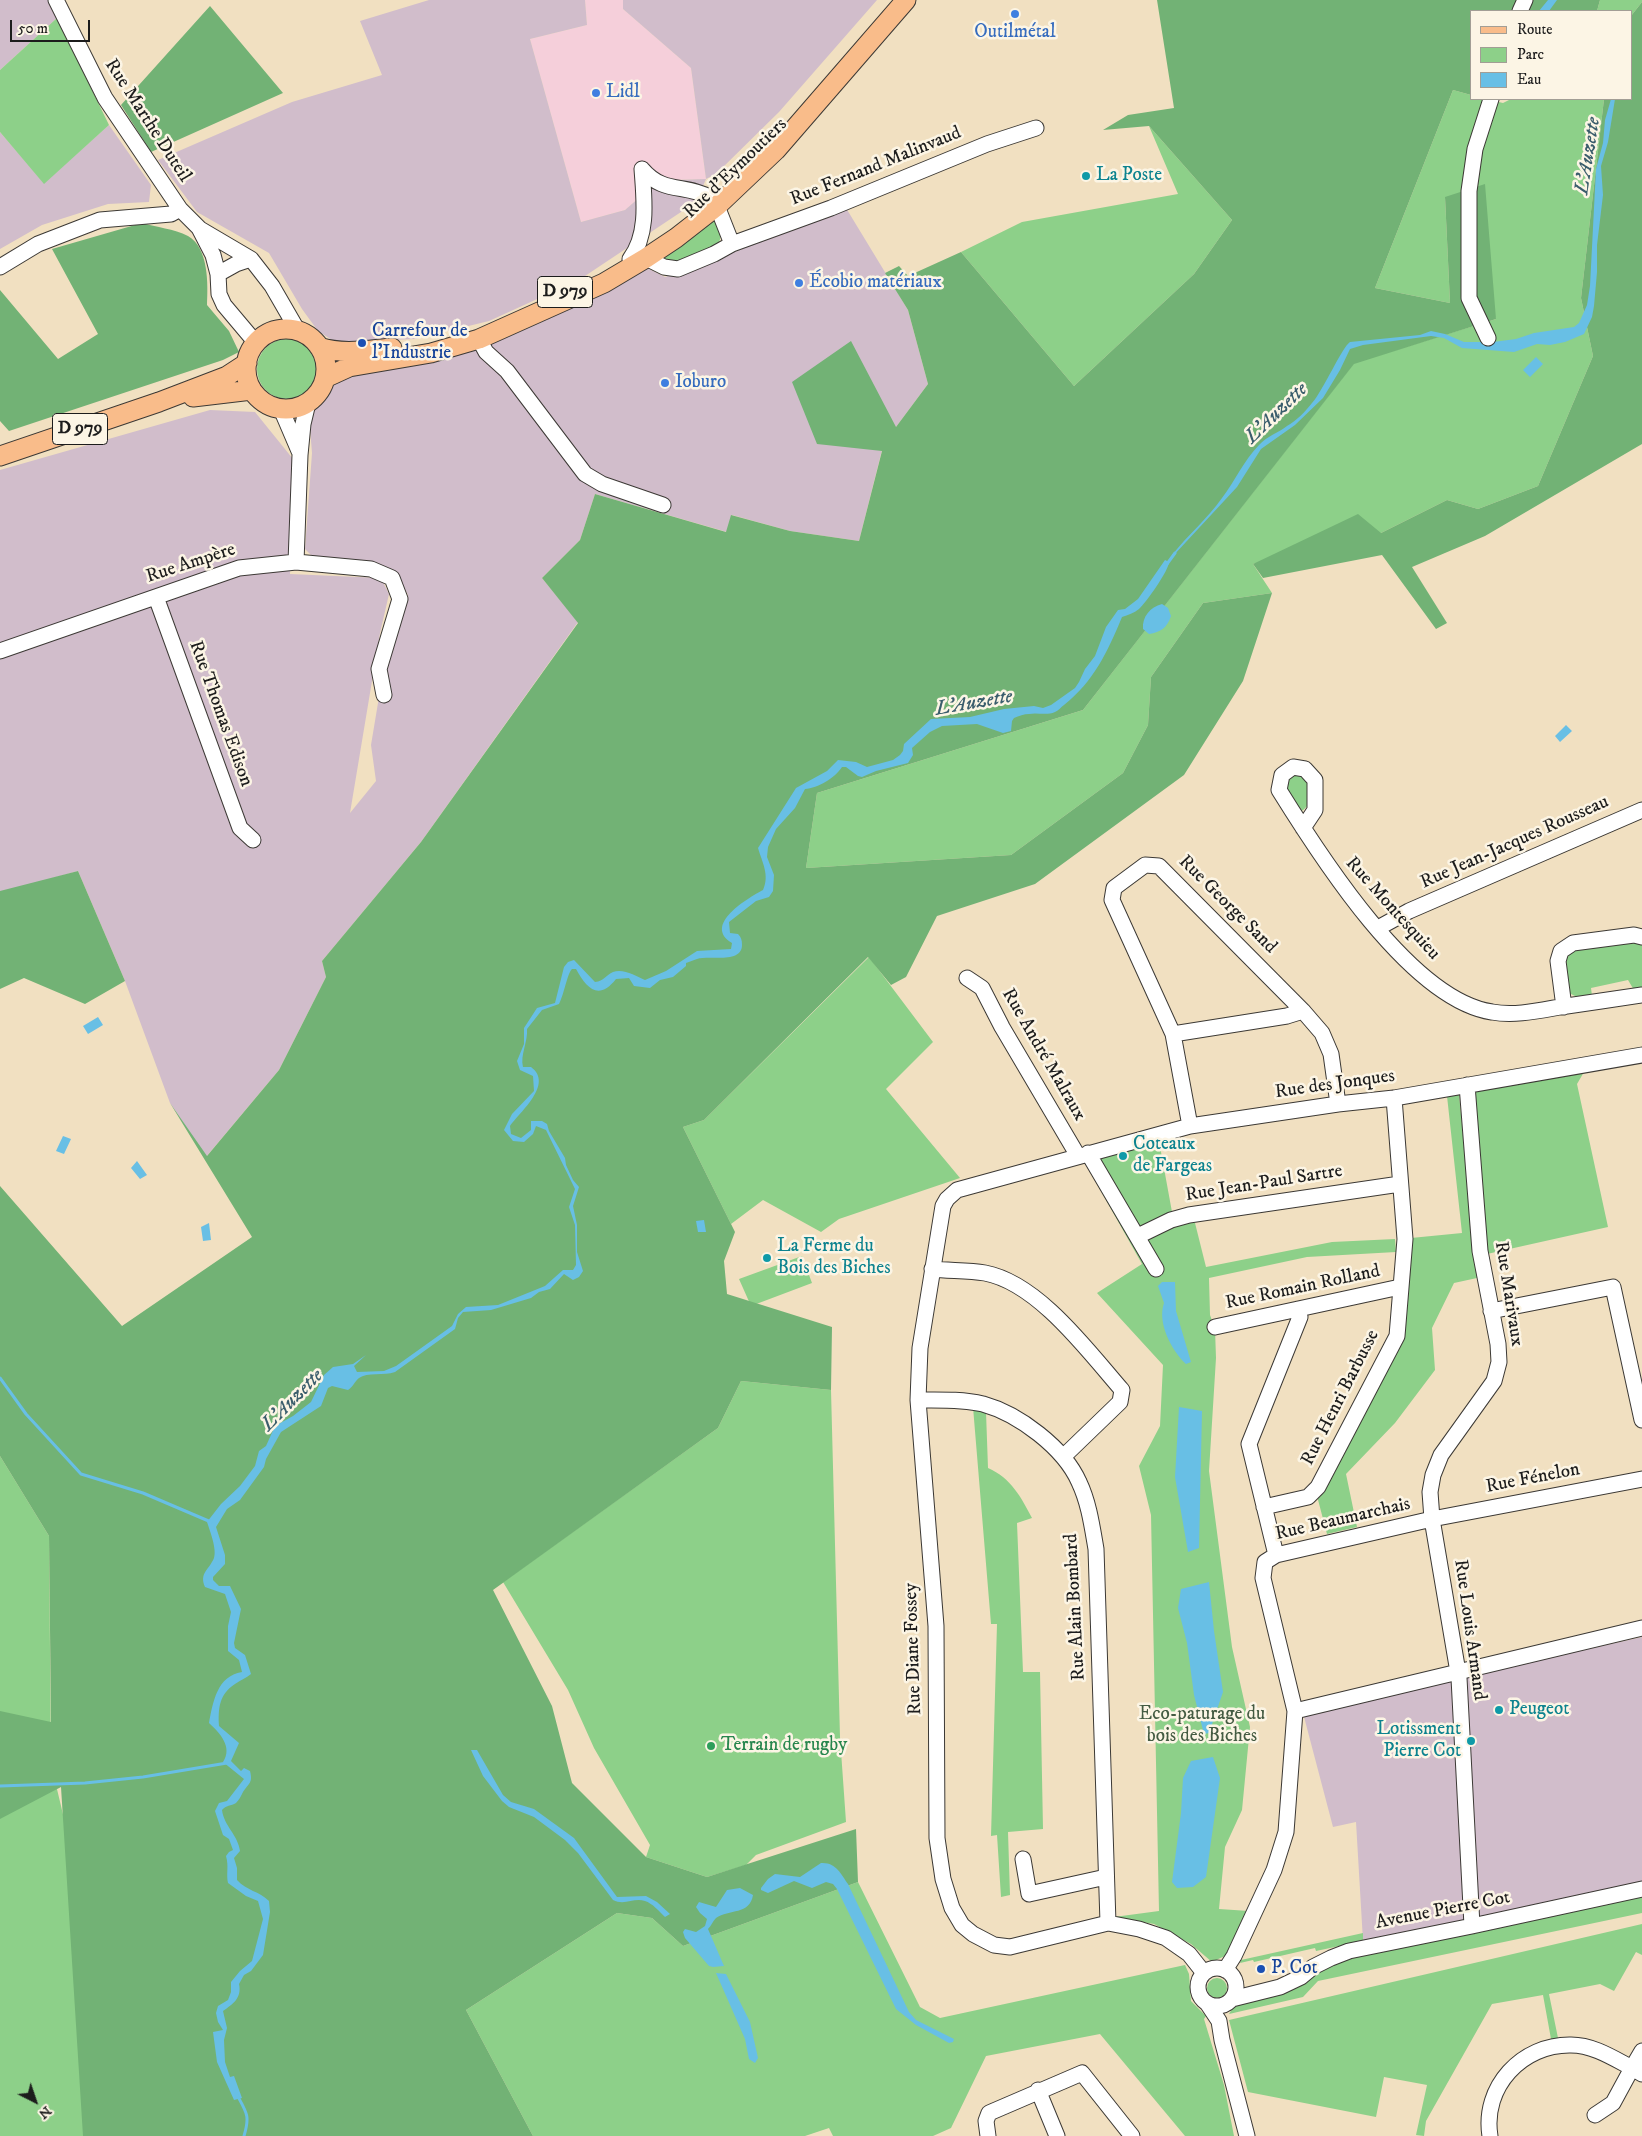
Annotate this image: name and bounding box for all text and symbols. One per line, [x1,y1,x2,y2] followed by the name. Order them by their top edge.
[1009,8,1021,20] marker: Outilmétal
[12,10,92,42] scale bar
[1470,10,1632,100] legend
[18,19,48,38] text: 50 m
[1517,20,1552,39] text: Route
[974,22,1056,44] place label: Outilmétal
[1517,45,1544,64] text: Parc
[99,55,195,187] street label: Rue Marthe Duteil
[1517,70,1541,89] text: Eau
[606,82,640,104] place label: Lidl
[590,87,602,99] marker: Lidl
[680,114,792,224] street label: Rue d'Eymoutiers
[1571,116,1607,196] water label: L'Auzette
[787,122,965,212] street label: Rue Fernand Malinvaud
[1096,165,1162,187] place label: La Poste
[1080,170,1092,182] marker: La Poste
[809,272,942,294] place label: Écobio matériaux
[538,276,592,308] road number: D 979
[793,277,805,289] marker: Écobio matériaux
[372,321,468,365] place label: Carrefour de l'Industrie
[356,337,368,349] marker: Carrefour de l'Industrie
[675,372,726,394] place label: Ioburo
[659,377,671,389] marker: Ioburo
[1241,378,1313,450] water label: L'Auzette
[52,414,108,444] road number: D 979
[144,539,238,589] street label: Rue Ampère
[183,638,257,790] street label: Rue Thomas Edison
[934,685,1014,723] water label: L'Auzette
[1417,791,1613,895] street label: Rue Jean-Jacques Rousseau
[1173,851,1281,959] street label: Rue George Sand
[1340,853,1444,965] street label: Rue Montesquieu
[996,985,1090,1125] street label: Rue André Malraux
[1274,1065,1396,1105] street label: Rue des Jonques
[1133,1134,1212,1178] place label: Coteaux de Fargeas
[1117,1150,1129,1162] marker: Coteaux de Fargeas
[1184,1160,1344,1208] street label: Rue Jean-Paul Sartre
[777,1236,890,1280] place label: La Ferme du Bois des Biches
[1488,1240,1528,1348] street label: Rue Marivaux
[761,1252,773,1264] marker: La Ferme du Bois des Biches
[1224,1260,1382,1316] street label: Rue Romain Rolland
[1297,1326,1385,1470] street label: Rue Henri Barbusse
[257,1365,329,1437] water label: L'Auzette
[1484,1459,1582,1499] street label: Rue Fénelon
[1273,1493,1413,1547] street label: Rue Beaumarchais
[1061,1533,1091,1681] street label: Rue Alain Bombard
[1448,1558,1490,1702] street label: Rue Louis Armand
[900,1582,928,1716] street label: Rue Diane Fossey
[1509,1699,1569,1721] place label: Peugeot
[1139,1704,1265,1748] park label: Eco-paturage du bois des Biches
[1493,1704,1505,1716] marker: Peugeot
[1376,1719,1461,1763] place label: Lotissment Pierre Cot
[721,1735,847,1757] place label: Terrain de rugby
[1465,1735,1477,1747] marker: Lotissment Pierre Cot
[705,1740,717,1752] marker: Terrain de rugby
[1374,1887,1512,1935] street label: Avenue Pierre Cot
[1271,1958,1318,1980] place label: P. Cot
[1255,1963,1267,1975] marker: P. Cot
[10,2076,60,2126] north arrow
[35,2102,55,2123] text: N

